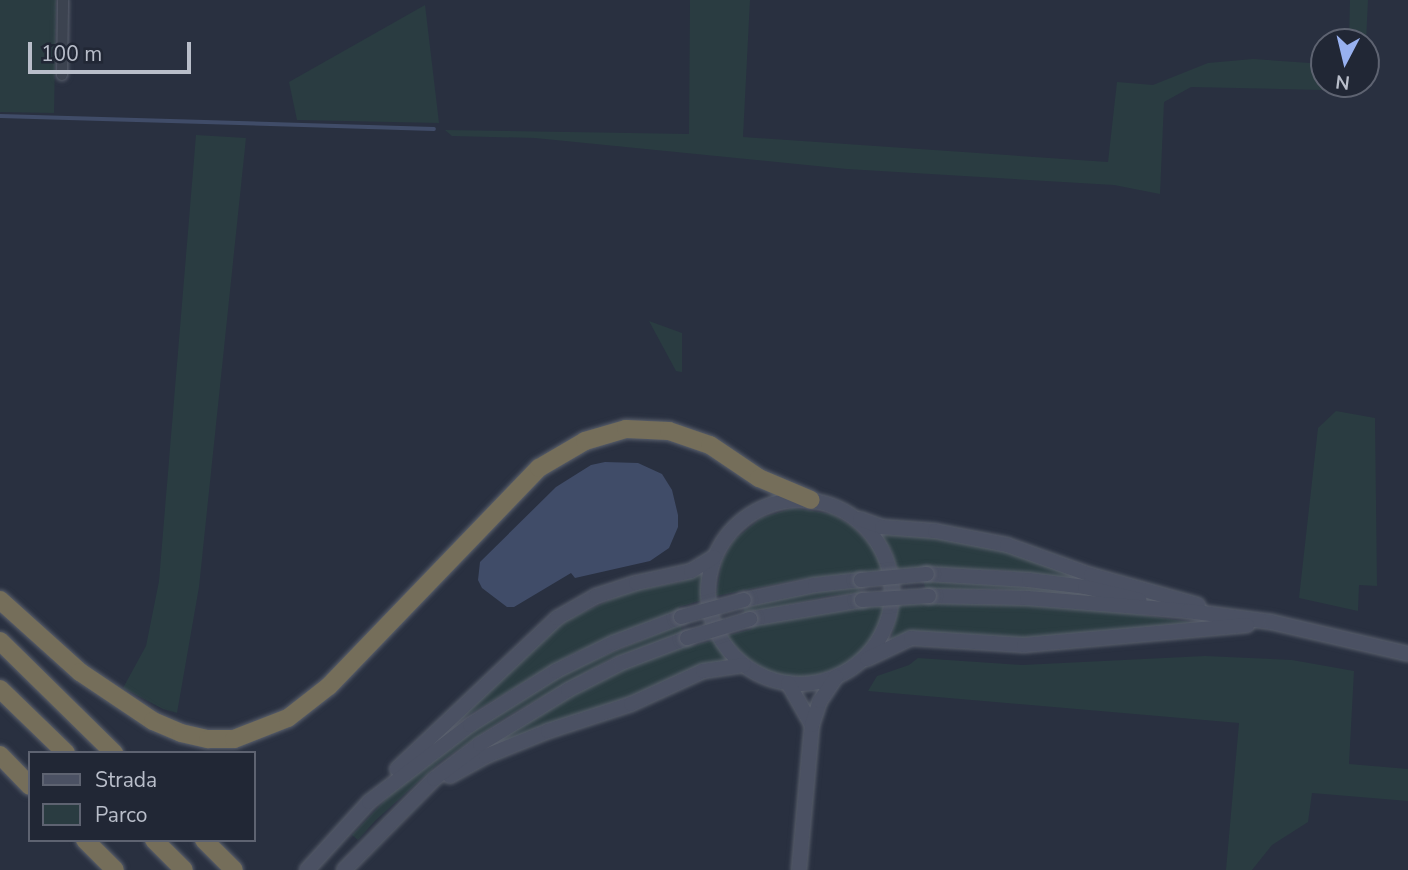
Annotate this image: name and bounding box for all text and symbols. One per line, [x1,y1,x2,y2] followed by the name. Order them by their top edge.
[32,28,194,72] scale bar
[1310,28,1380,98] north arrow
[41,40,102,68] text: 100 m
[1334,68,1351,96] text: N
[28,751,256,842] legend
[95,766,157,794] text: Strada
[95,801,148,829] text: Parco

